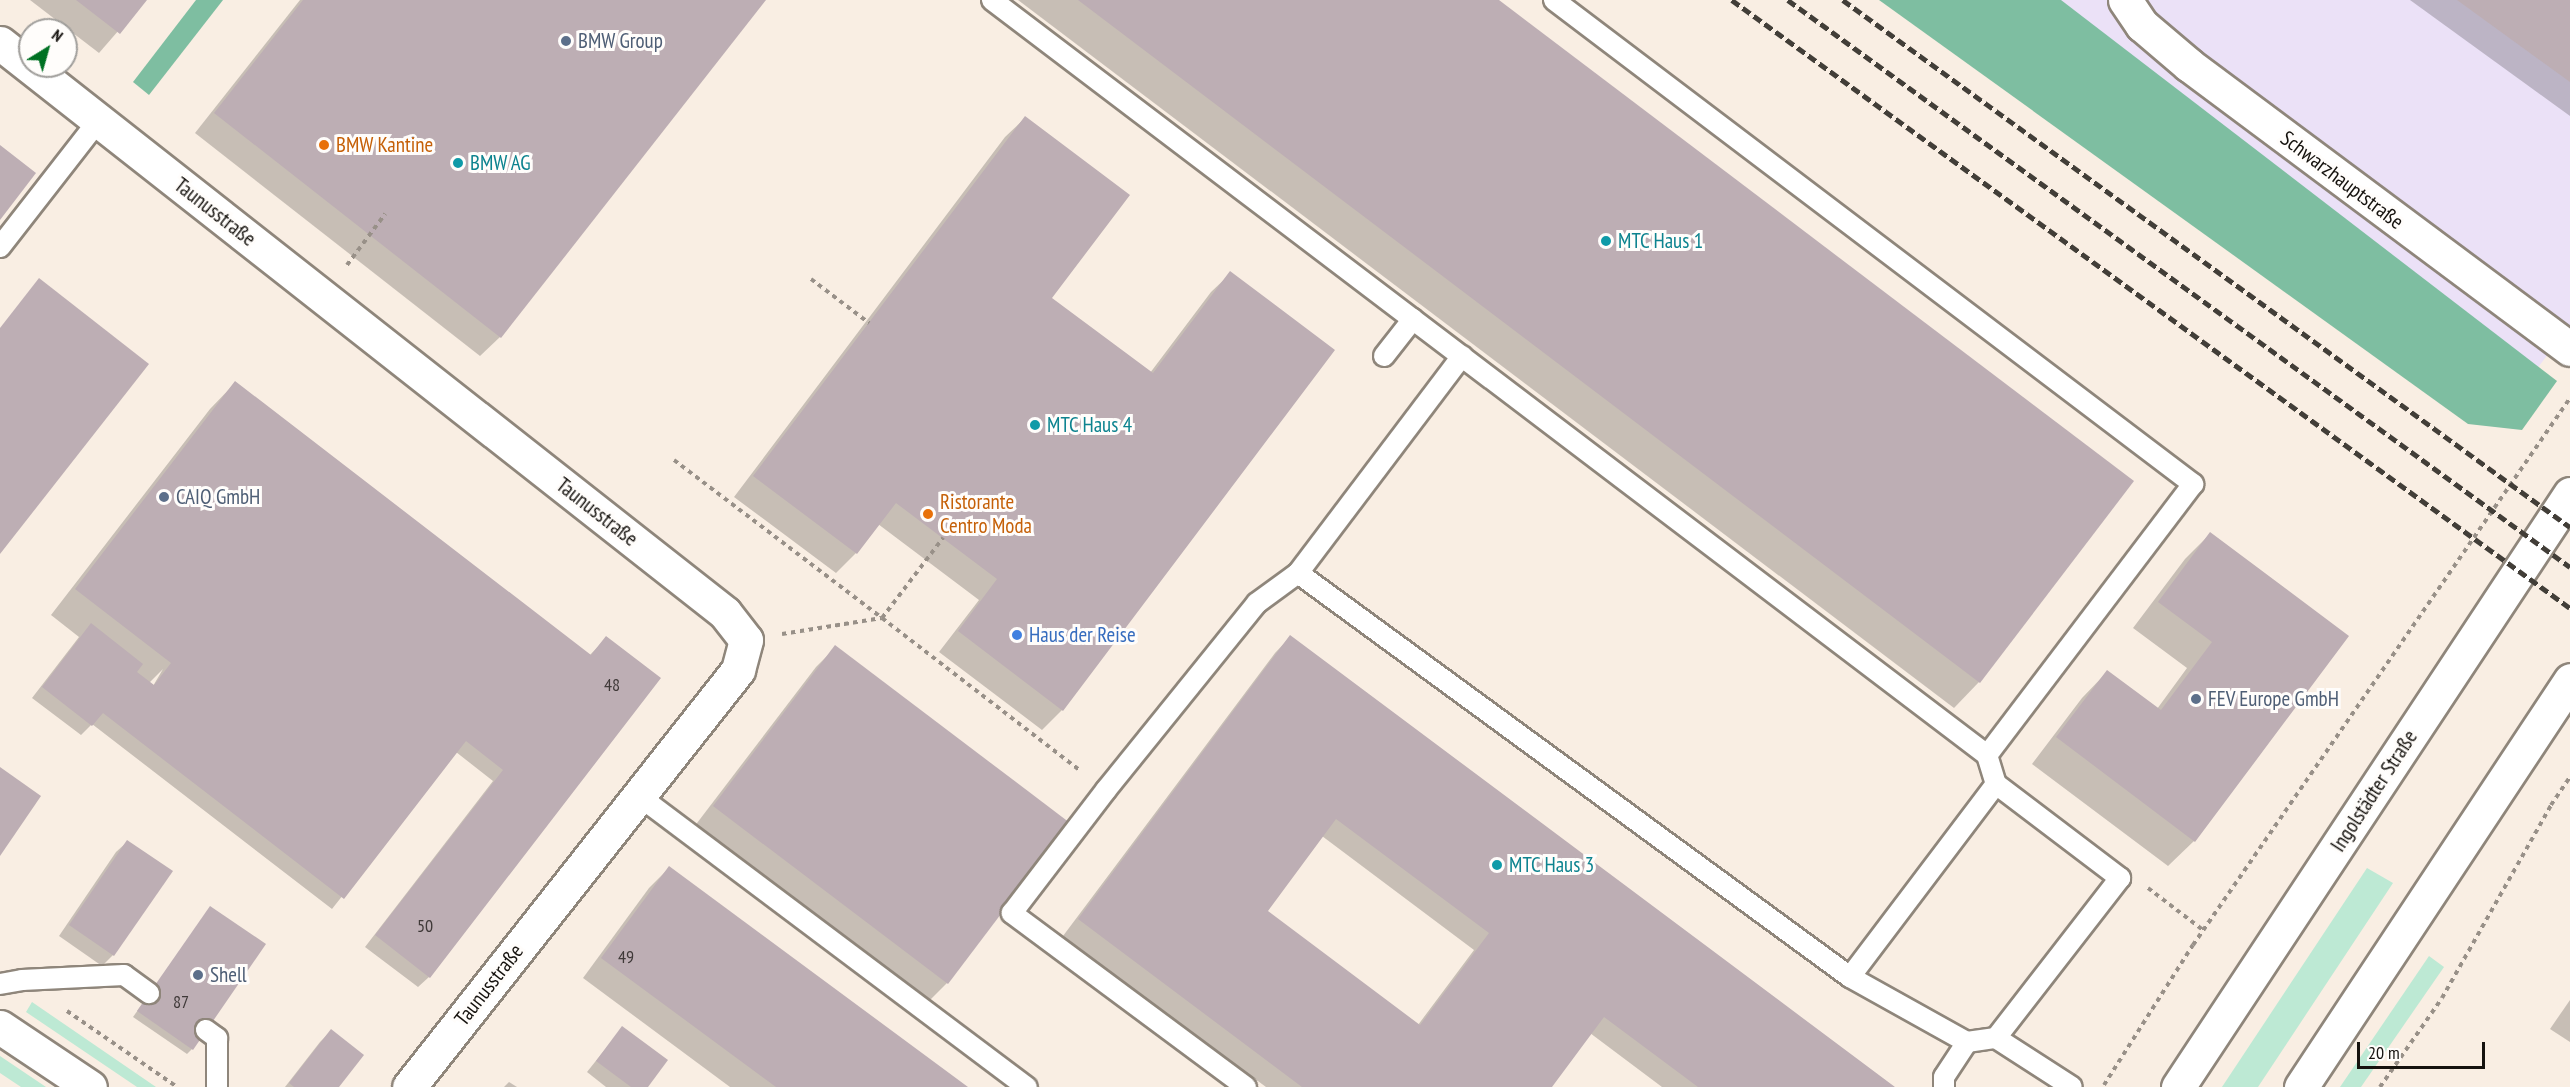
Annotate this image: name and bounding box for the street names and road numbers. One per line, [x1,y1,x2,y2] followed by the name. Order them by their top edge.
[2276,126,2408,234] street label: Schwarzhauptstraße
[169,172,261,252] street label: Taunusstraße
[551,472,643,552] street label: Taunusstraße
[2325,725,2423,857] street label: Ingolstädter Straße
[449,939,529,1031] street label: Taunusstraße

